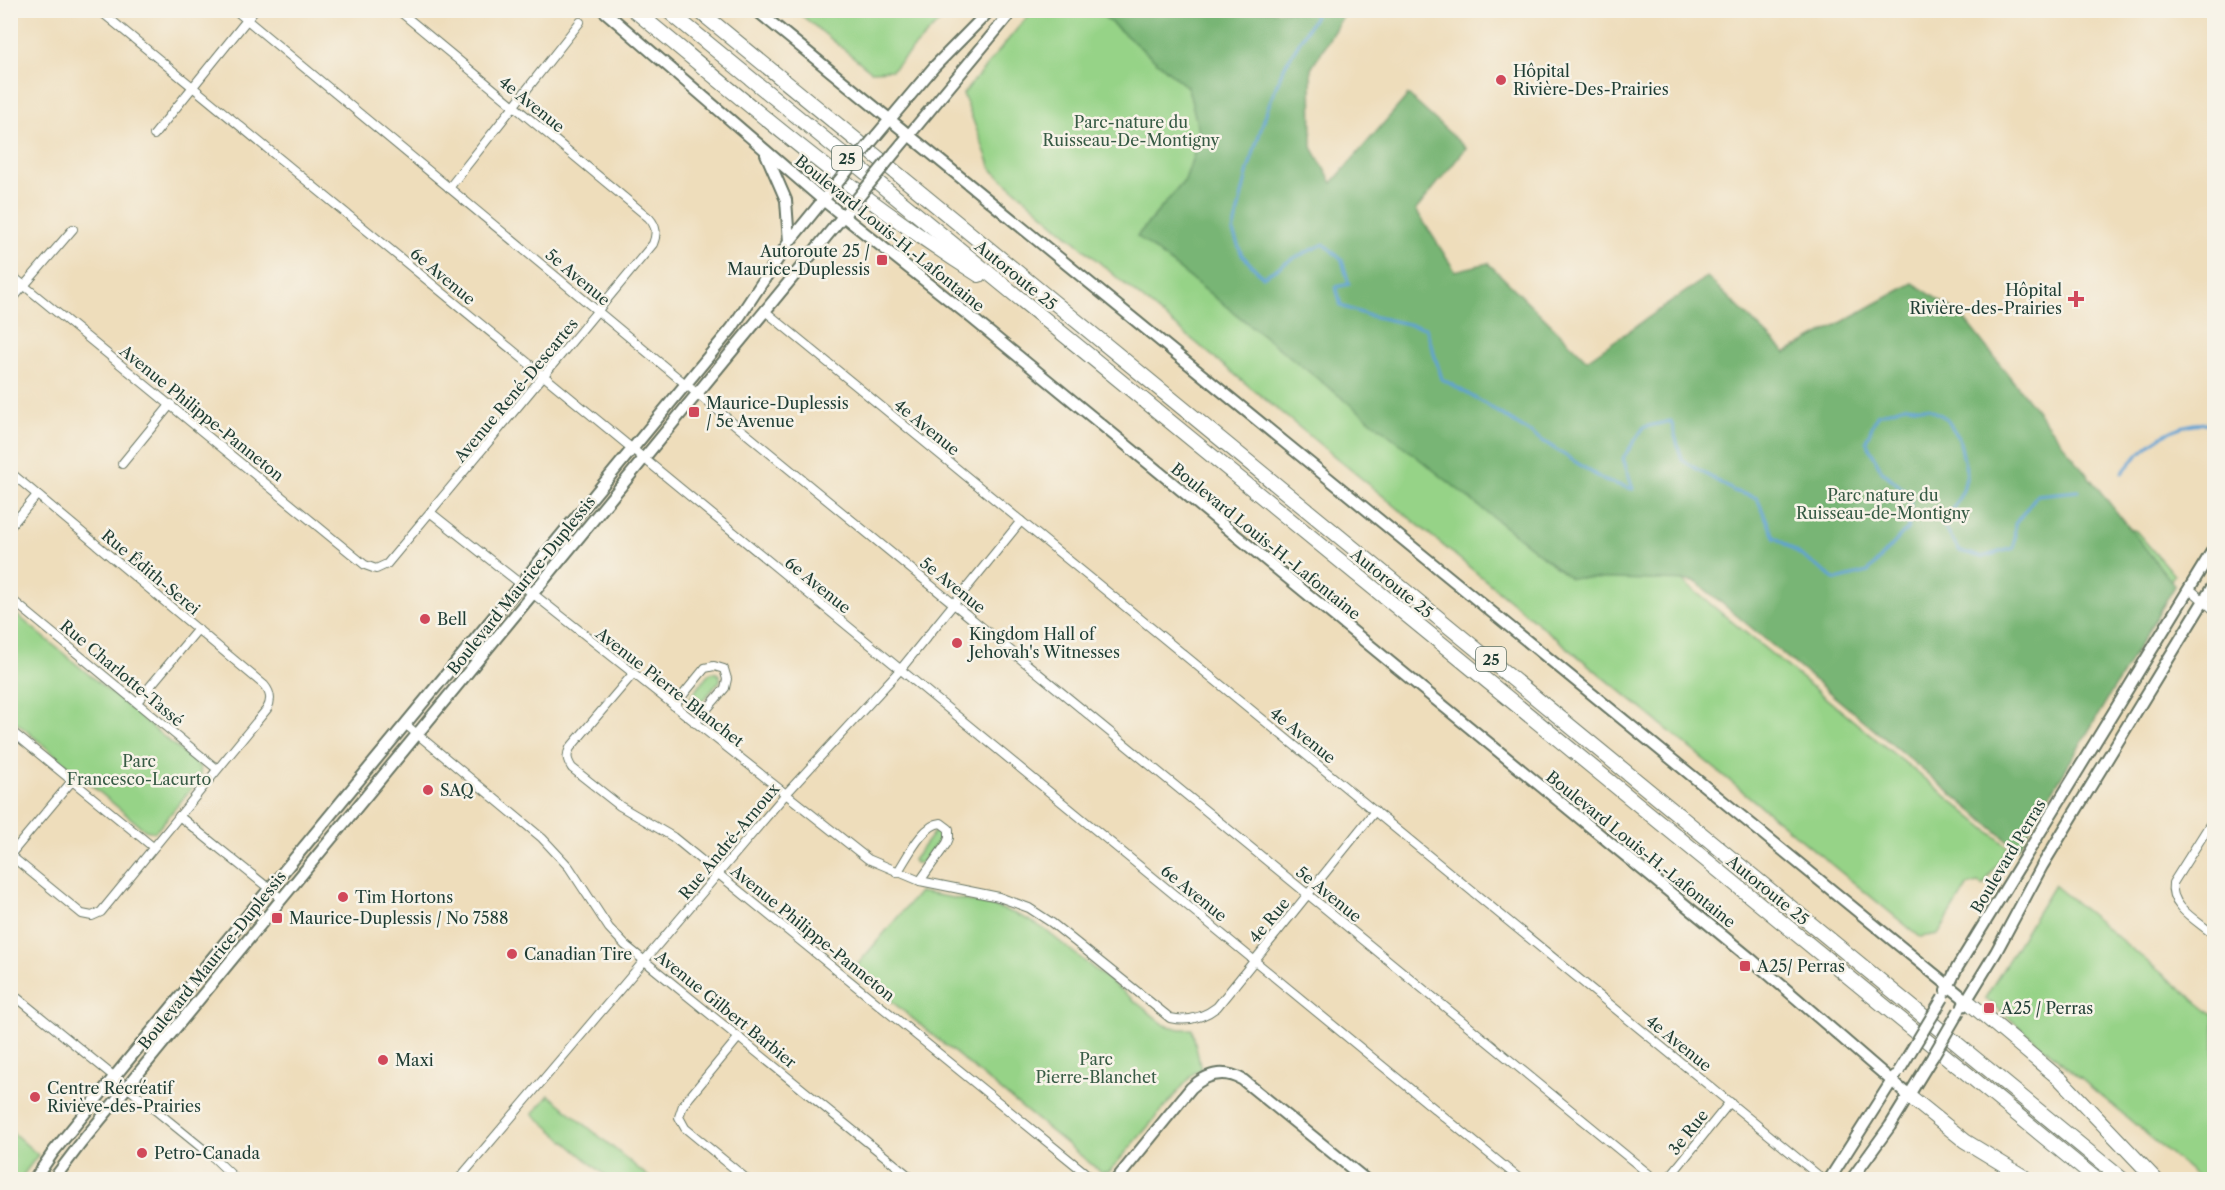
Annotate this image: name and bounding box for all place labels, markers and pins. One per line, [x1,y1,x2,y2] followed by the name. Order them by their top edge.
[1513,61,1669,99] place label: Hôpital Rivière-Des-Prairies
[1494,73,1508,87] marker: Hôpital Rivière-Des-Prairies
[727,241,870,279] place label: Autoroute 25 / Maurice-Duplessis
[875,253,889,267] marker: Autoroute 25 / Maurice-Duplessis
[1909,280,2062,318] place label: Hôpital Rivière-des-Prairies
[2067,290,2085,308] marker: Hôpital Rivière-des-Prairies
[706,393,849,431] place label: Maurice-Duplessis / 5e Avenue
[687,405,701,419] marker: Maurice-Duplessis / 5e Avenue
[437,609,467,629] place label: Bell
[418,612,432,626] marker: Bell
[966,624,1120,662] place label: Kingdom Hall of Jehovah's Witnesses
[950,636,964,650] marker: Kingdom Hall of Jehovah's Witnesses
[440,780,474,800] place label: SAQ
[421,783,435,797] marker: SAQ
[355,887,453,907] place label: Tim Hortons
[336,890,350,904] marker: Tim Hortons
[289,908,508,928] place label: Maurice-Duplessis / No 7588
[270,911,284,925] marker: Maurice-Duplessis / No 7588
[524,944,632,964] place label: Canadian Tire
[505,947,519,961] marker: Canadian Tire
[1756,956,1845,976] place label: A25/ Perras
[1738,959,1752,973] marker: A25/ Perras
[2000,998,2093,1018] place label: A25 / Perras
[1982,1001,1996,1015] marker: A25 / Perras
[395,1050,434,1070] place label: Maxi
[376,1053,390,1067] marker: Maxi
[47,1078,201,1116] place label: Centre Récréatif Riviève-des-Prairies
[28,1090,42,1104] marker: Centre Récréatif Riviève-des-Prairies
[154,1143,260,1163] place label: Petro-Canada
[135,1146,149,1160] marker: Petro-Canada

